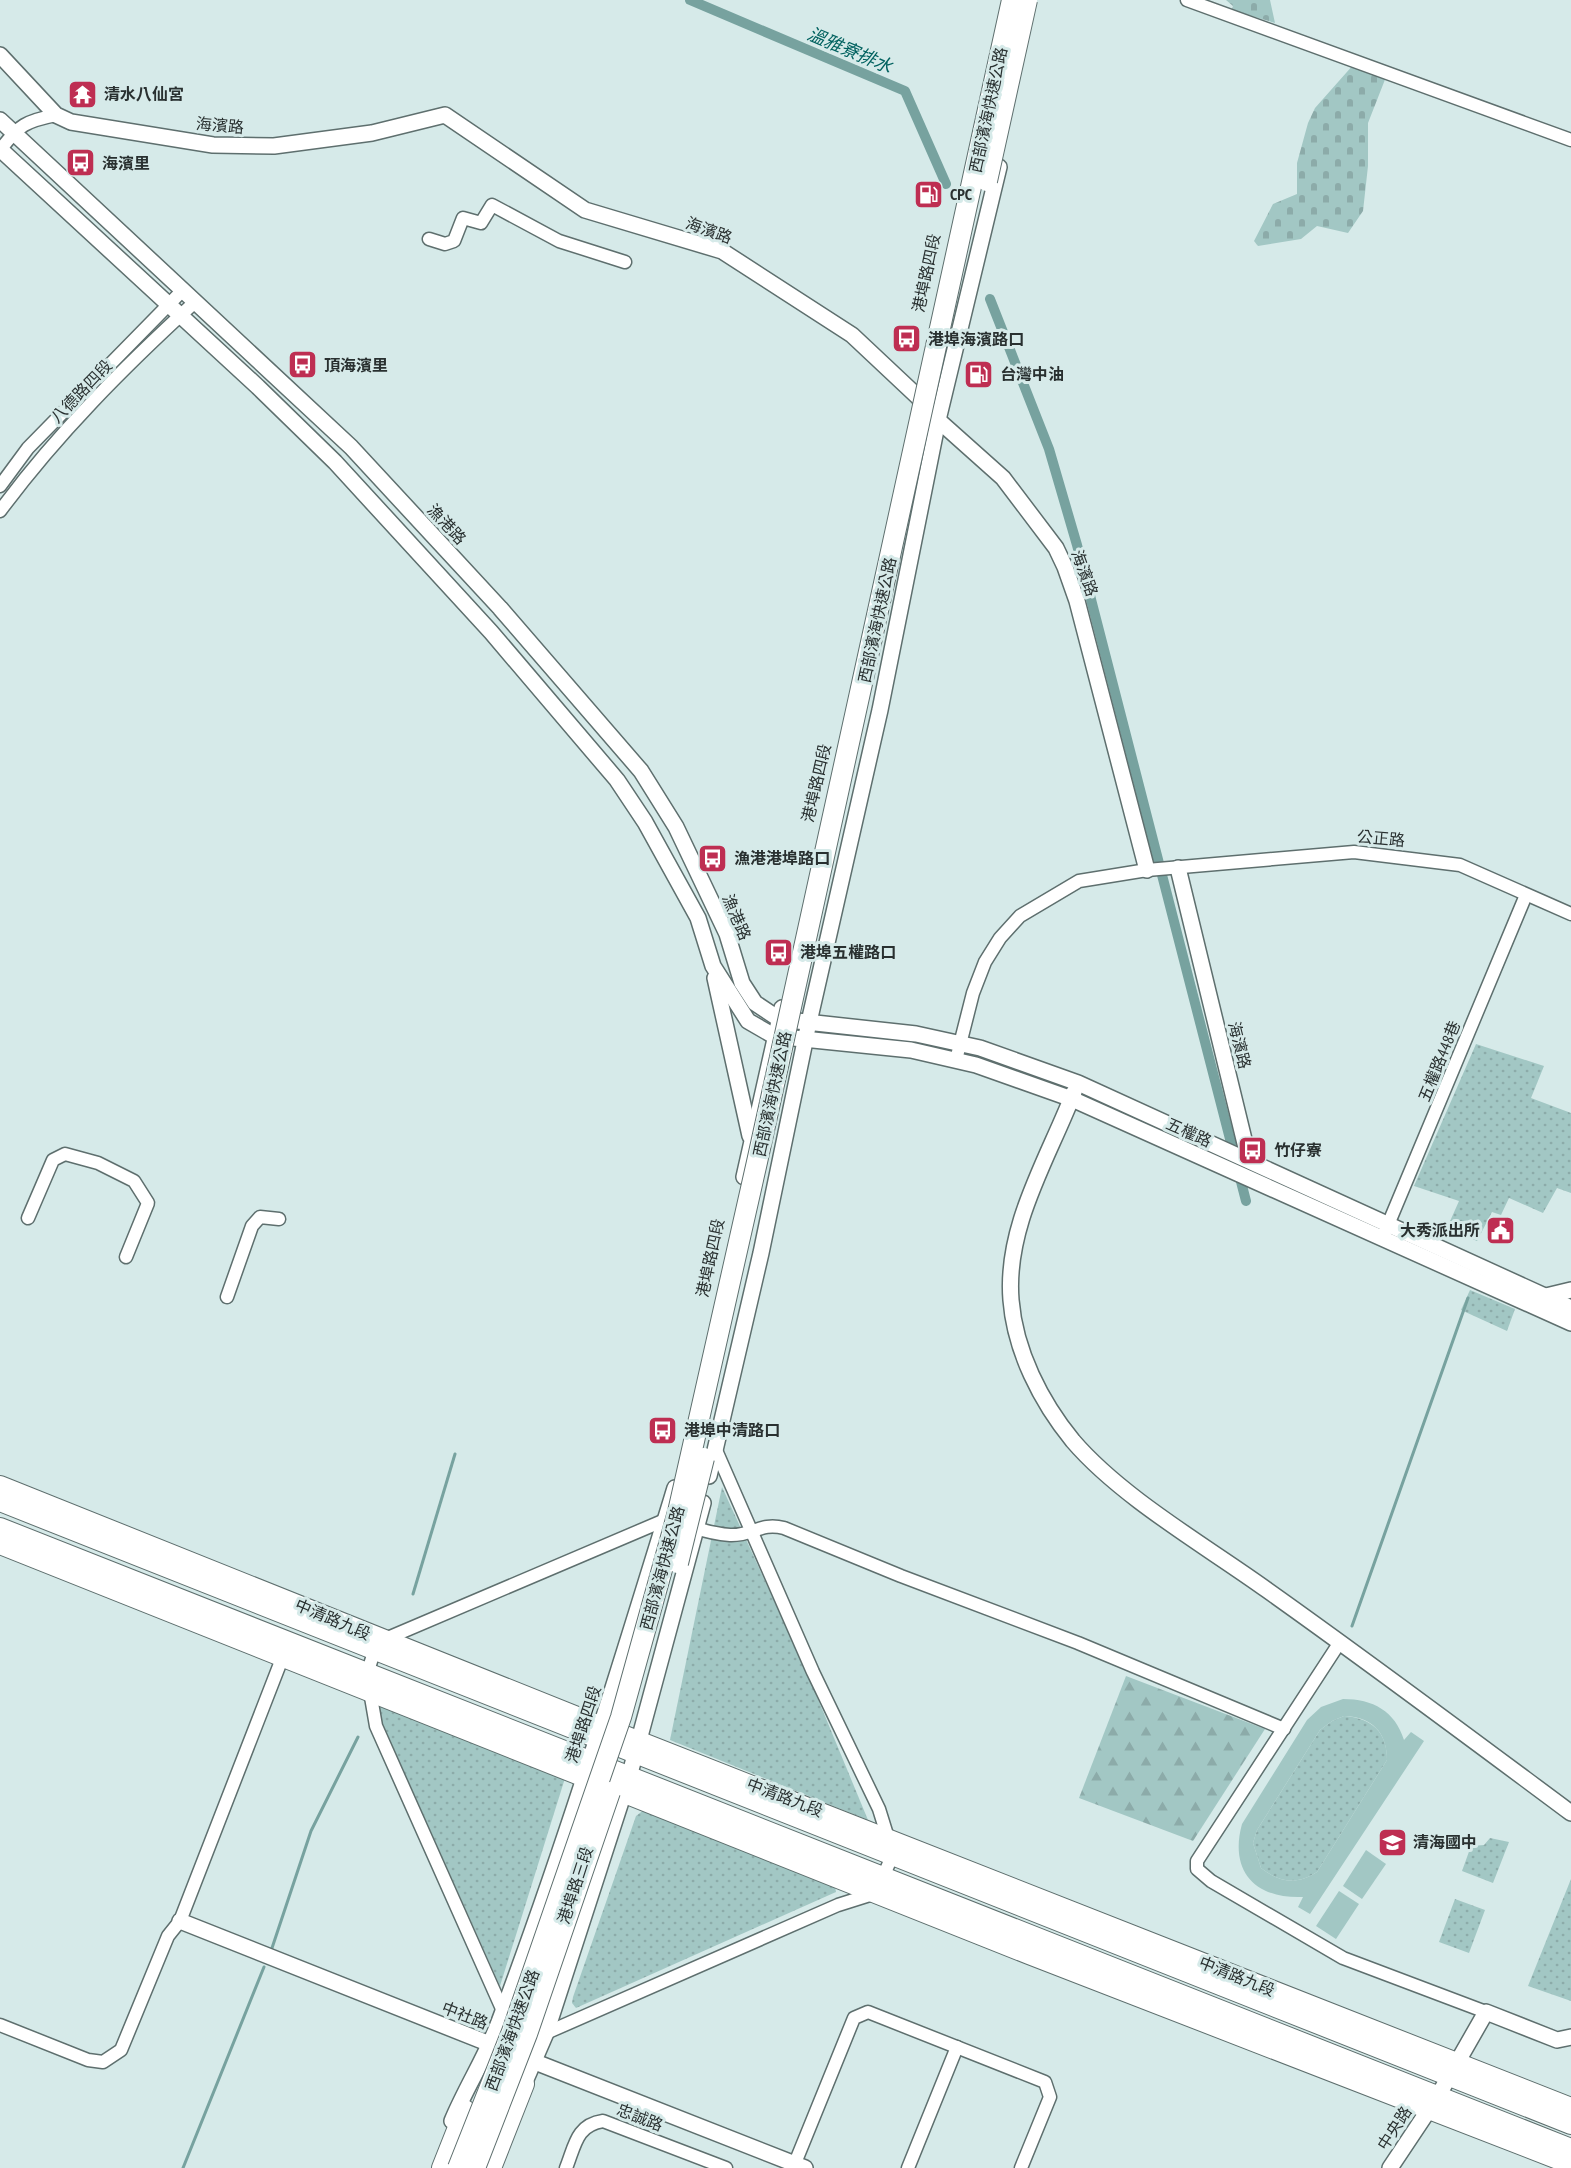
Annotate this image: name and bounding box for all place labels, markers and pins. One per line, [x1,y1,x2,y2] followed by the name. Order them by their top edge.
[67,78,99,110] temple icon: 清水八仙宮
[104,84,184,104] place label: 清水八仙宮
[65,147,97,179] bus stop icon: 海濱里
[102,153,150,173] place label: 海濱里
[913,178,945,210] fuel station icon: CPC
[950,184,973,204] place label: CPC
[891,323,923,355] bus stop icon: 港埠海濱路口
[928,329,1024,349] place label: 港埠海濱路口
[287,349,319,381] bus stop icon: 頂海濱里
[324,355,388,375] place label: 頂海濱里
[963,358,995,390] fuel station icon: 台灣中油
[1000,364,1064,384] place label: 台灣中油
[697,842,729,874] bus stop icon: 漁港港埠路口
[734,848,830,868] place label: 漁港港埠路口
[763,936,795,968] bus stop icon: 港埠五權路口
[800,942,896,962] place label: 港埠五權路口
[1237,1134,1269,1166] bus stop icon: 竹仔寮
[1274,1140,1322,1160] place label: 竹仔寮
[1485,1214,1517,1246] public building icon: 大秀派出所
[1400,1220,1480,1240] place label: 大秀派出所
[647,1414,679,1446] bus stop icon: 港埠中清路口
[684,1420,780,1440] place label: 港埠中清路口
[1376,1826,1408,1858] school or university icon: 清海國中
[1413,1832,1477,1852] place label: 清海國中

